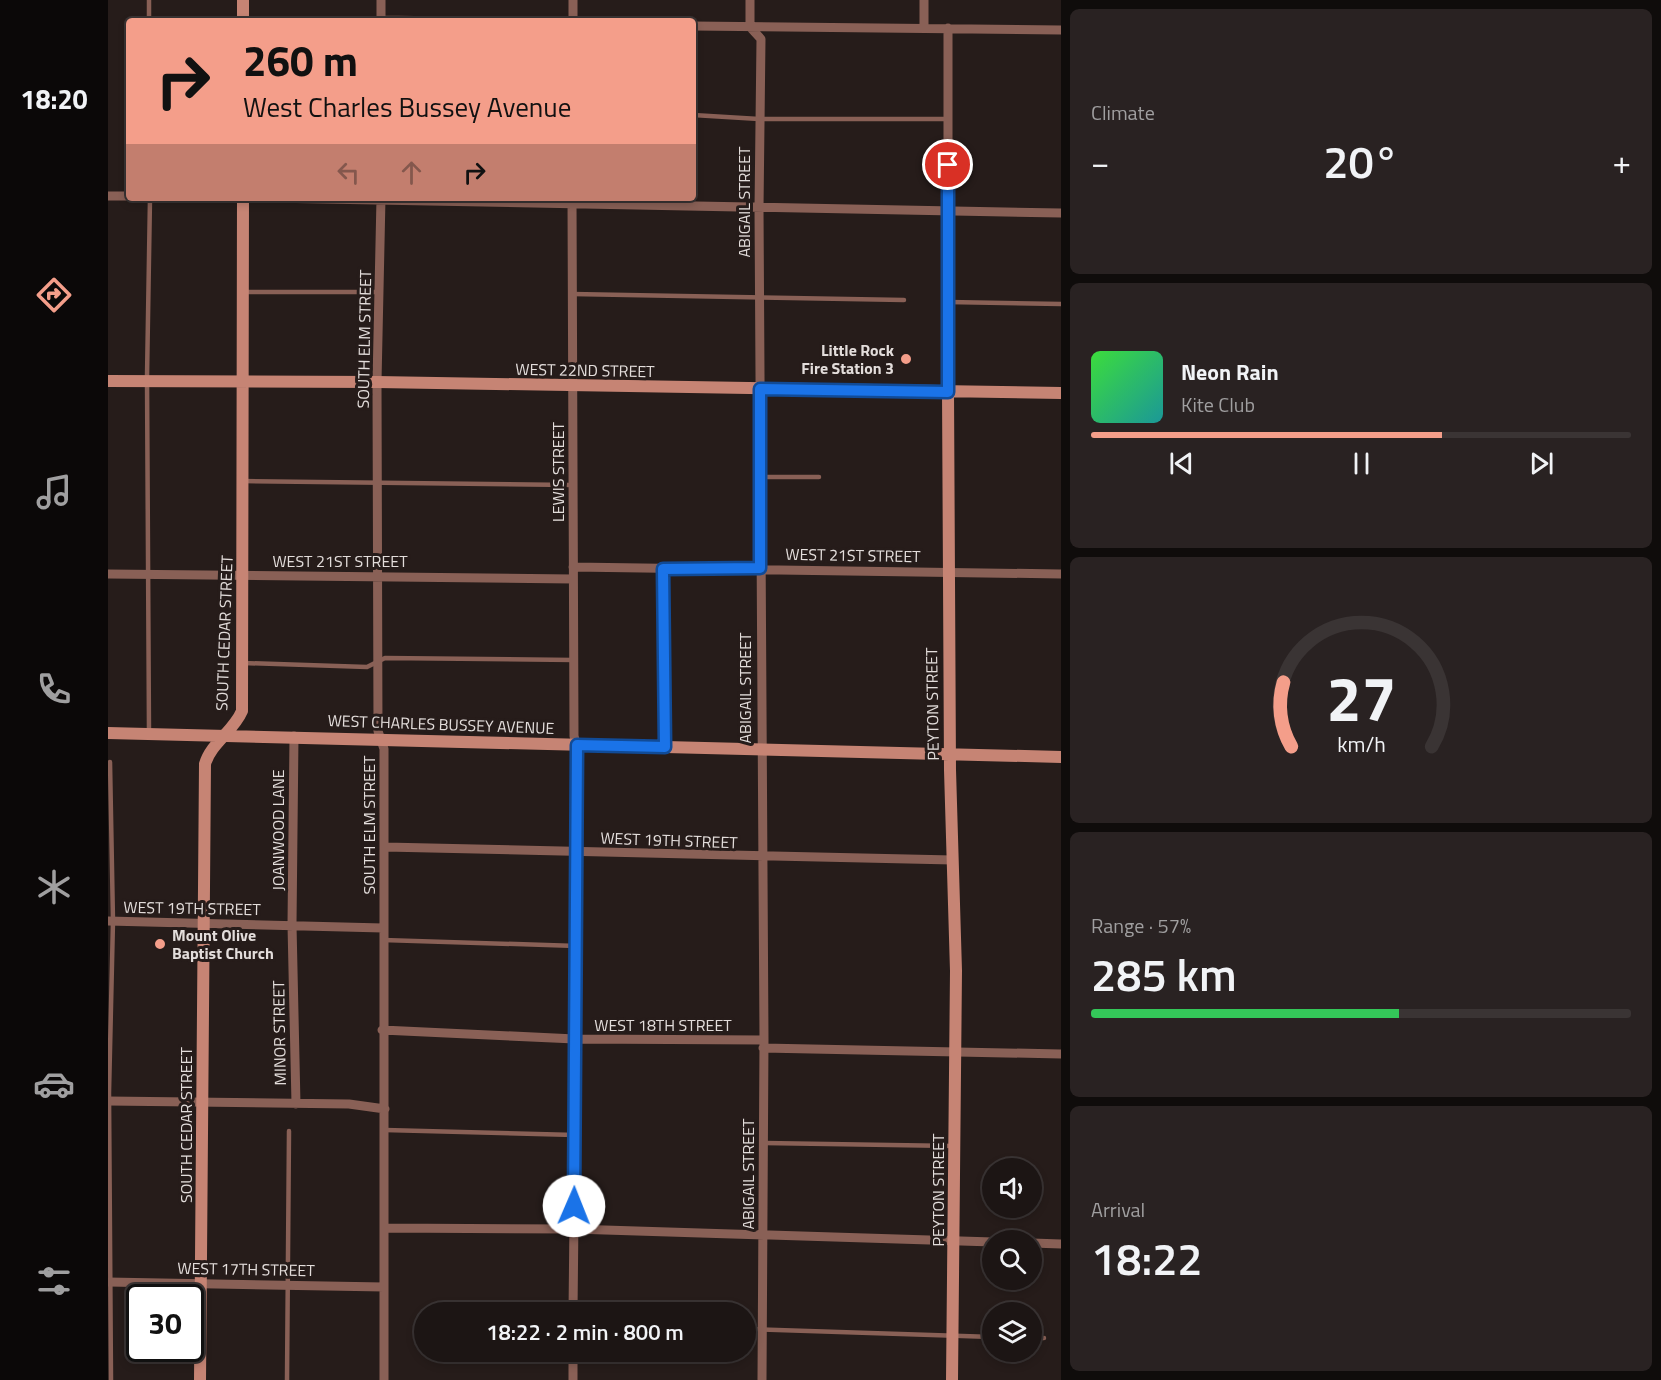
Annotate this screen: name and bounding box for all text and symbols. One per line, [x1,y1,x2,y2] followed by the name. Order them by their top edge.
[243,28,358,92] text: 260 m
[144,42,222,120] icon: right
[20,78,88,119] text: 18:20
[243,86,571,127] text: West Charles Bussey Avenue
[1091,97,1155,128] text: Climate
[1323,127,1399,195] text: 20°
[1091,137,1109,187] text: −
[1613,137,1631,187] text: +
[922,139,973,190] pin
[732,146,756,257] street label: ABIGAIL STREET
[931,148,964,181] icon: arrive
[332,156,365,189] icon: left
[395,156,428,189] icon: ahead
[458,156,491,189] icon: right
[351,269,377,409] street label: SOUTH ELM STREET
[33,274,75,316] icon: directions
[801,338,895,380] place label: Little Rock Fire Station 3
[899,352,913,366] marker: Little Rock Fire Station 3
[1181,355,1279,389] text: Neon Rain
[515,357,655,383] street label: WEST 22ND STREET
[1181,389,1255,420] text: Kite Club
[546,421,570,522] street label: LEWIS STREET
[1165,447,1198,480] icon: previous
[1345,447,1378,480] icon: pause
[1525,447,1558,480] icon: next
[33,471,75,513] icon: music
[785,542,921,568] street label: WEST 21ST STREET
[272,549,408,573] street label: WEST 21ST STREET
[209,554,239,711] street label: SOUTH CEDAR STREET
[733,632,757,743] street label: ABIGAIL STREET
[919,647,945,761] street label: PEYTON STREET
[1326,650,1396,745] text: 27
[33,668,75,710] icon: phone
[327,708,555,740] street label: WEST CHARLES BUSSEY AVENUE
[1337,728,1385,760] text: km/h
[357,755,381,894] street label: SOUTH ELM STREET
[266,769,290,891] street label: JOANWOOD LANE
[600,826,739,854] street label: WEST 19TH STREET
[33,866,75,908] icon: climate
[123,895,261,921] street label: WEST 19TH STREET
[1091,910,1191,941] text: Range · 57%
[172,923,274,965] place label: Mount Olive Baptist Church
[153,937,167,951] marker: Mount Olive Baptist Church
[1091,940,1237,1008] text: 285 km
[266,980,292,1086] street label: MINOR STREET
[594,1013,732,1037] street label: WEST 18TH STREET
[174,1046,198,1203] street label: SOUTH CEDAR STREET
[33,1063,75,1105] icon: car
[736,1118,760,1229] street label: ABIGAIL STREET
[926,1133,950,1247] street label: PEYTON STREET
[982,1158,1042,1362] map controls
[982,1158,1042,1218] button: sound
[542,1174,606,1238] position arrow
[1091,1194,1145,1225] text: Arrival
[1091,1224,1203,1292] text: 18:22
[982,1230,1042,1290] button: search
[177,1256,315,1282] street label: WEST 17TH STREET
[33,1260,75,1302] icon: filters
[126,1284,204,1362] speed limit sign: 30
[982,1302,1042,1362] button: layers
[486,1315,684,1349] text: 18:22 · 2 min · 800 m

